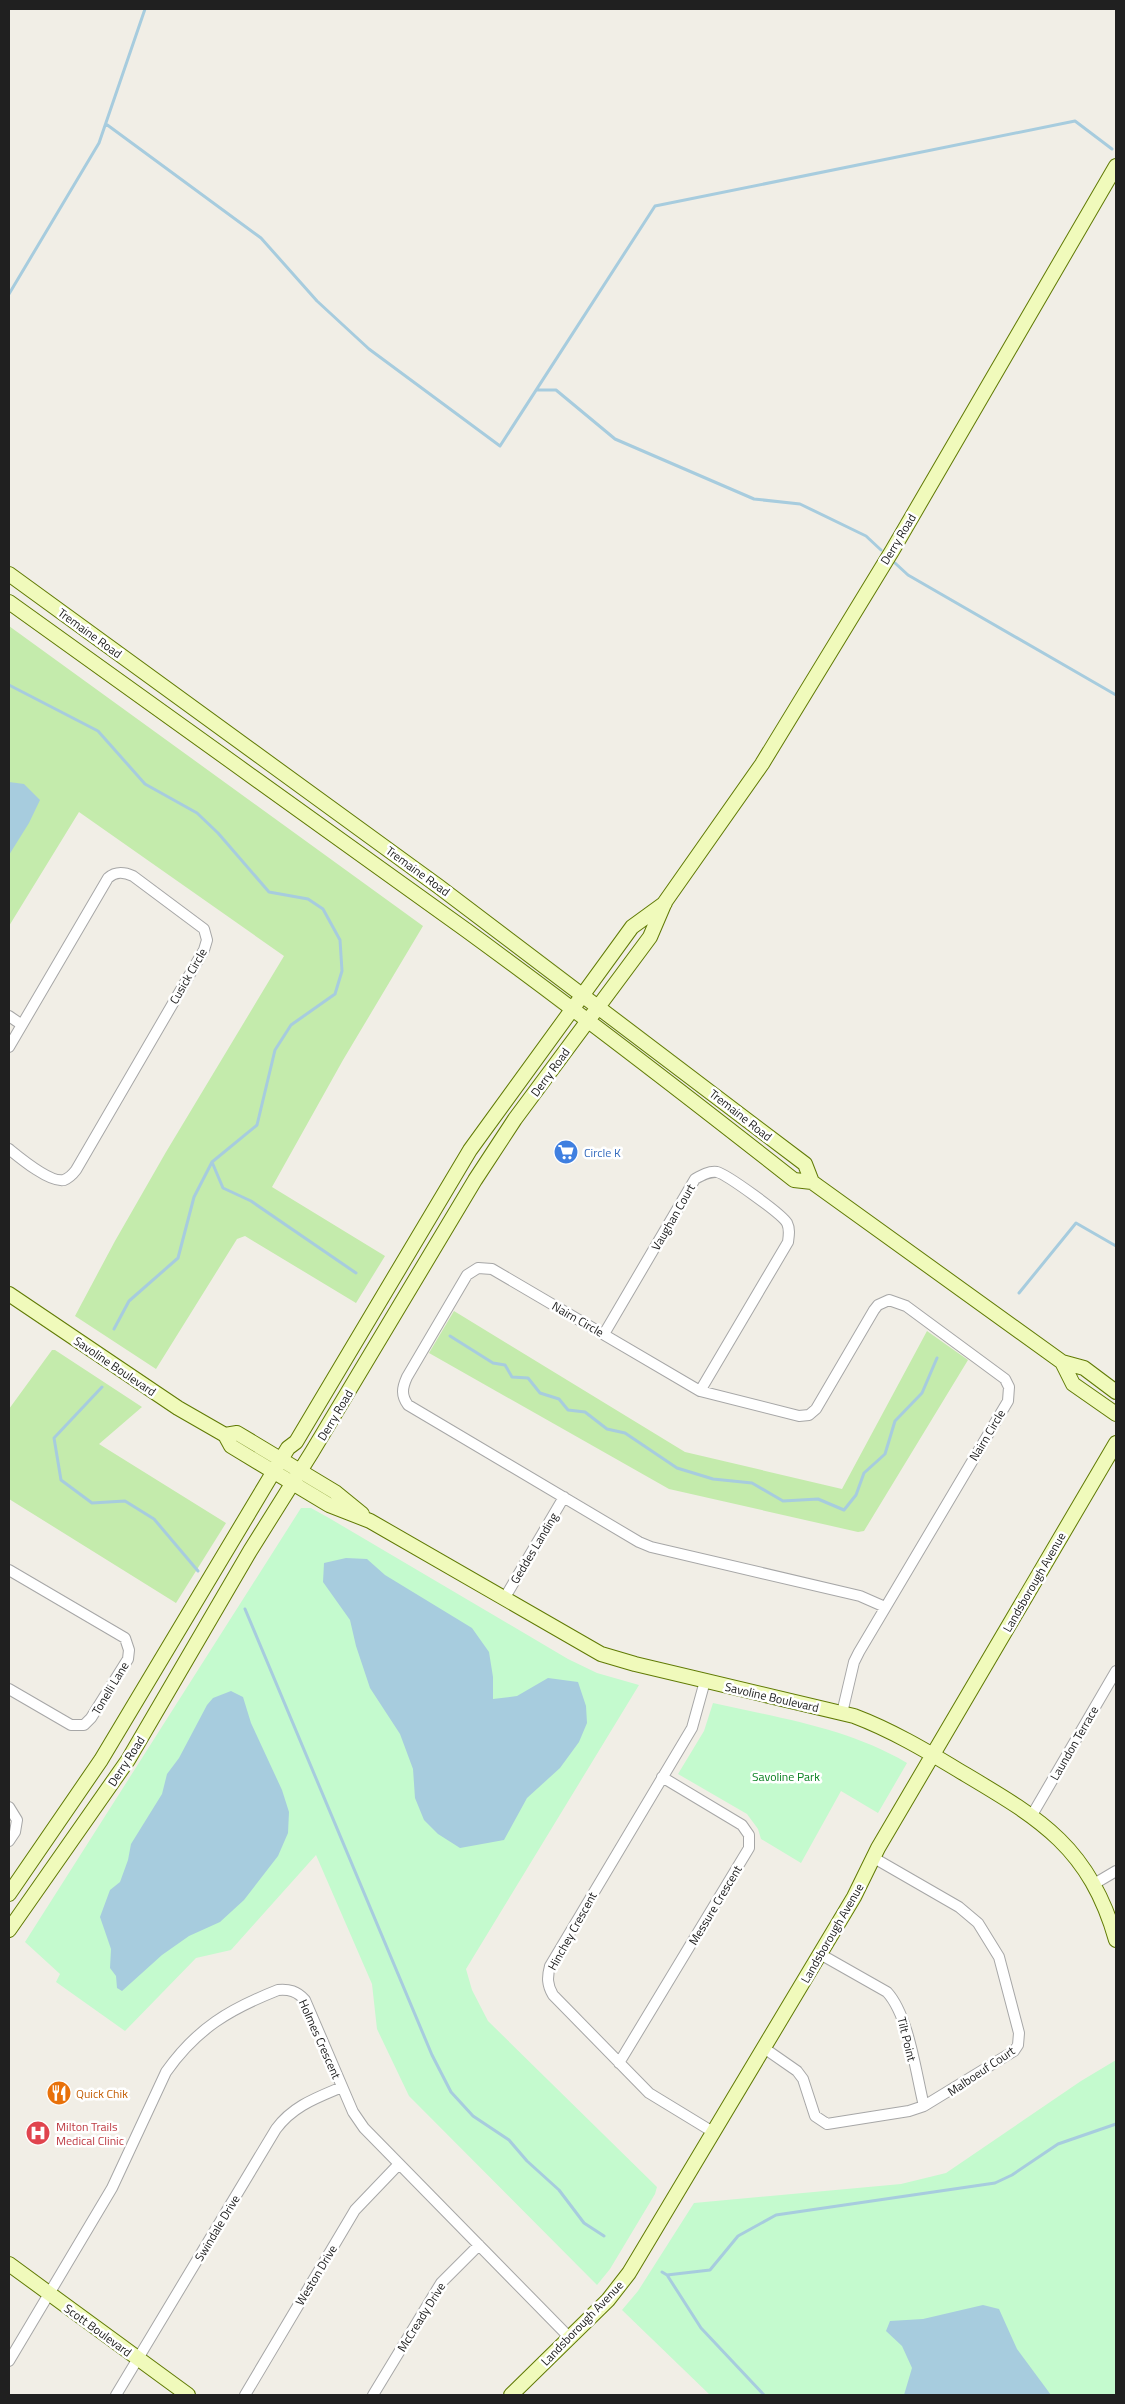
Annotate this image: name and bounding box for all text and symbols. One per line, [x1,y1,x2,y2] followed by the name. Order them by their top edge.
[875,510,921,568] street label: Derry Road
[54,603,126,663] street label: Tremaine Road
[382,841,454,901] street label: Tremaine Road
[164,944,212,1008] street label: Cusick Circle
[526,1044,574,1100] street label: Derry Road
[706,1084,776,1146] street label: Tremaine Road
[553,1139,579,1165] supermarket icon: Circle K
[584,1143,621,1162] place label: Circle K
[646,1179,700,1254] street label: Vaughan Court
[548,1296,608,1342] street label: Nairn Circle
[70,1331,160,1401] street label: Savoline Boulevard
[312,1386,358,1444] street label: Derry Road
[964,1406,1010,1464] street label: Nairn Circle
[505,1509,563,1587] street label: Geddes Landing
[998,1529,1070,1635] street label: Landsborough Avenue
[87,1658,133,1718] street label: Tonelli Lane
[723,1677,821,1717] street label: Savoline Boulevard
[1045,1702,1103,1784] street label: Laundon Terrace
[103,1732,149,1790] street label: Derry Road
[752,1767,820,1786] park label: Savoline Park
[684,1861,747,1949] street label: Messure Crescent
[796,1880,868,1986] street label: Landsborough Avenue
[543,1888,602,1974] street label: Hinchey Crescent
[294,1996,346,2083] street label: Holmes Crescent
[892,2015,922,2064] street label: Tilt Point
[943,2041,1019,2101] street label: Malboeuf Court
[46,2080,72,2106] restaurant icon: Quick Chik
[76,2084,128,2103] place label: Quick Chik
[56,2117,124,2150] place label: Milton Trails Medical Clinic
[25,2120,51,2146] hospital icon: Milton Trails Medical Clinic
[190,2191,244,2265] street label: Swindale Drive
[290,2241,342,2309] street label: Weston Drive
[536,2276,628,2370] street label: Landsborough Avenue
[392,2279,450,2355] street label: McCready Drive
[60,2299,136,2361] street label: Scott Boulevard

